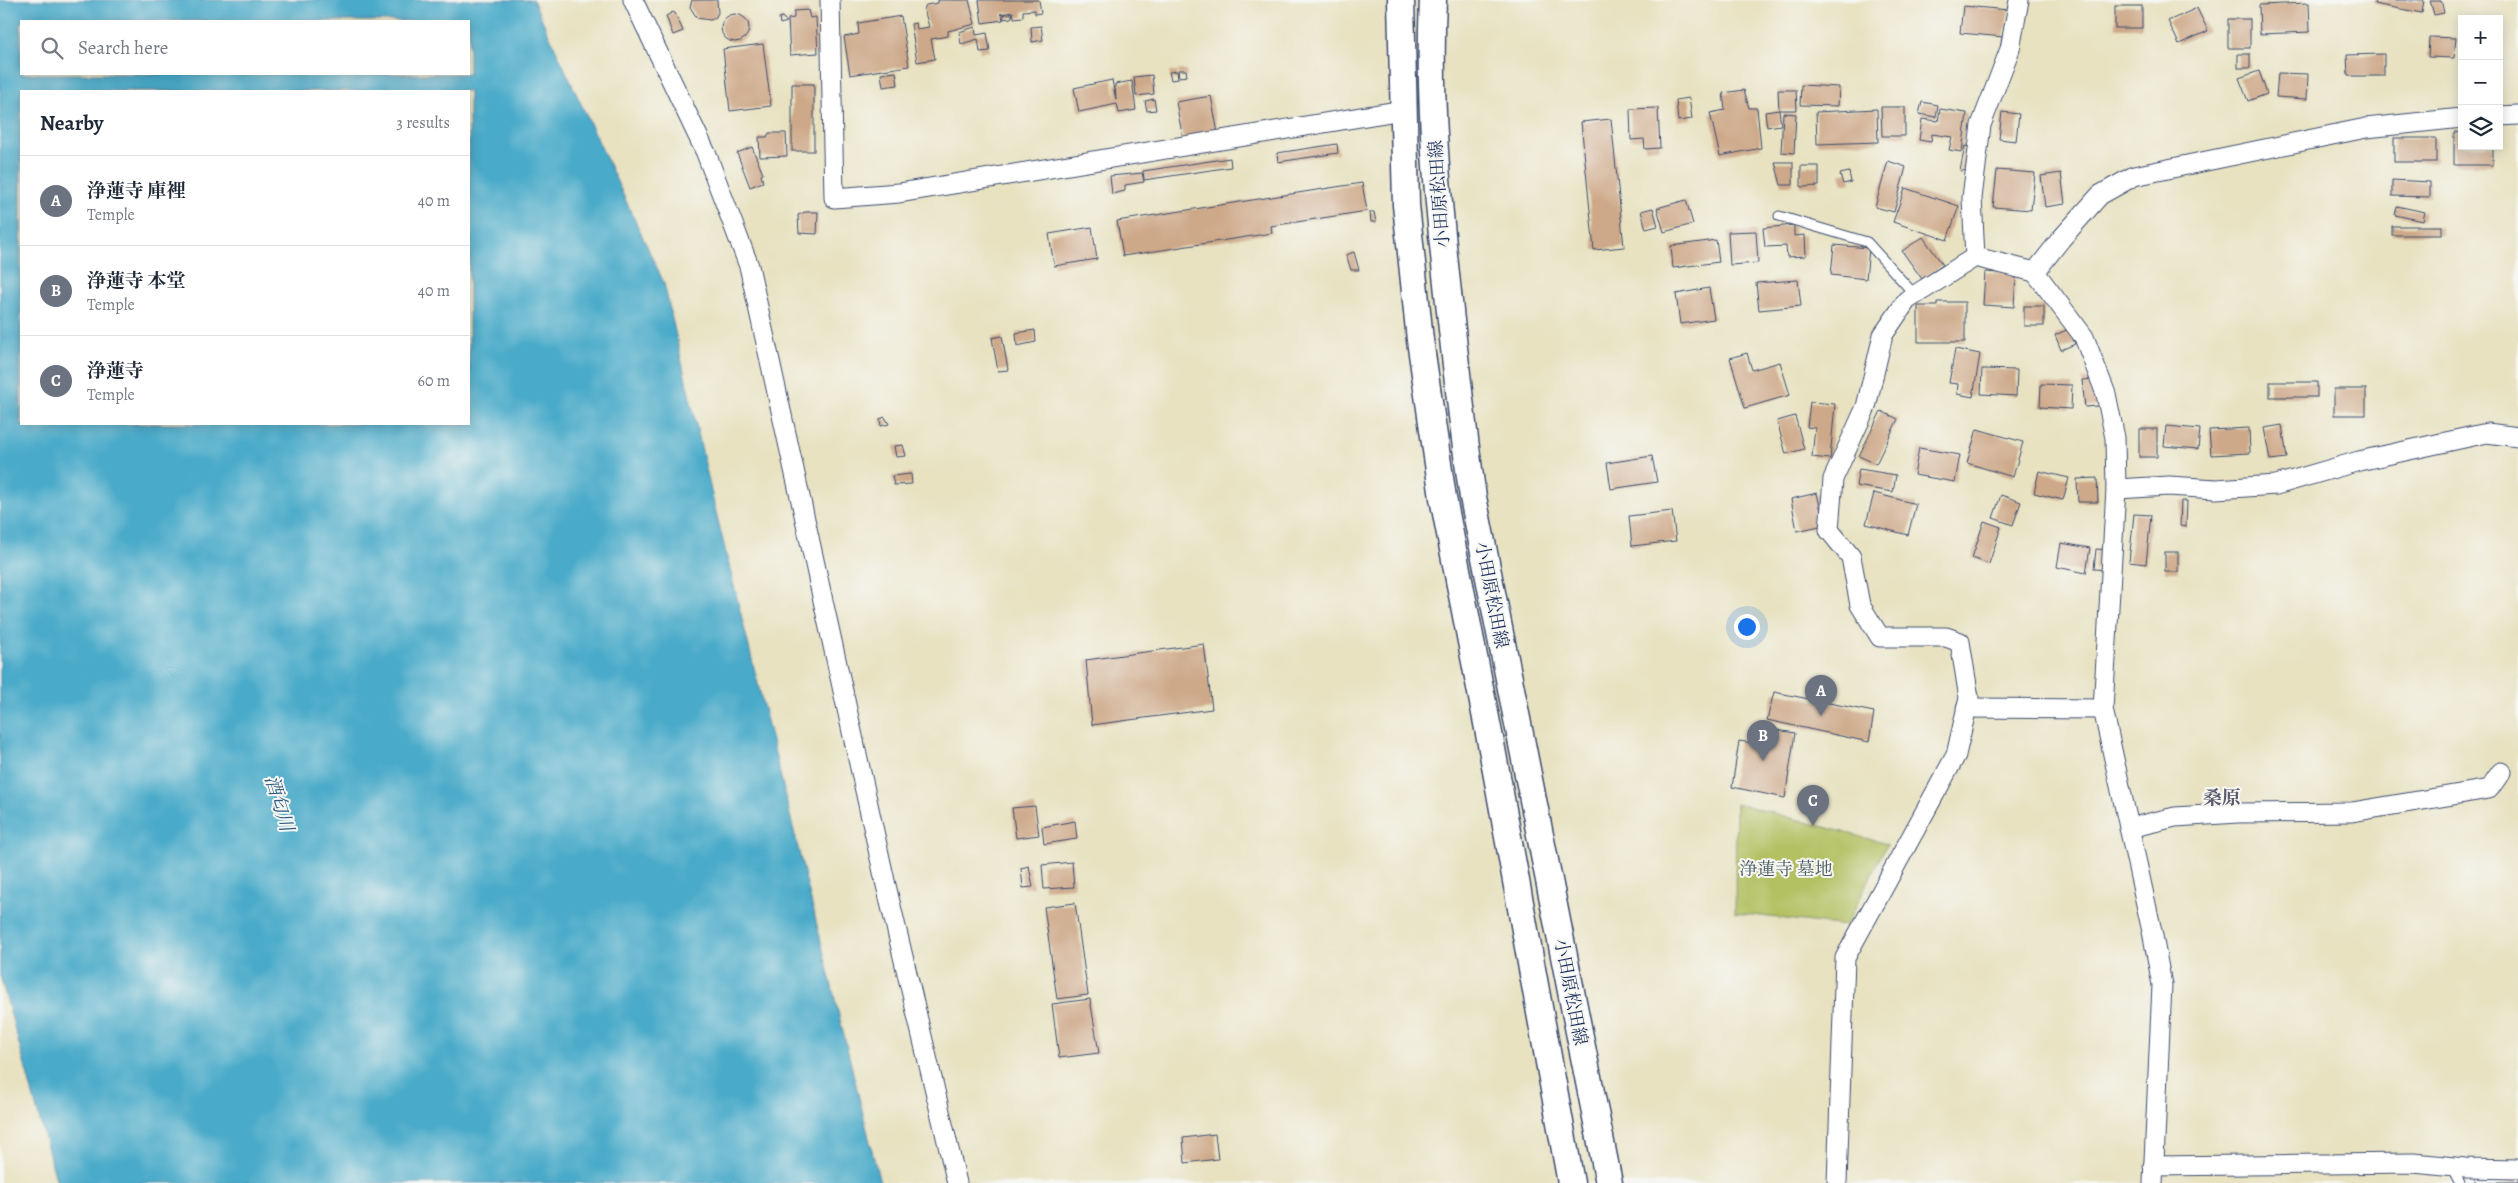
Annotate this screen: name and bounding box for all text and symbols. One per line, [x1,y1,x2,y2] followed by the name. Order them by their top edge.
[2458,15,2503,150] map controls
[2458,15,2503,60] button: +
[20,20,470,75] search box
[38,34,66,62] icon: search
[78,35,168,61] text: Search here
[2458,60,2503,105] button: −
[2458,105,2503,150] button: layers
[40,109,103,137] text: Nearby
[396,112,450,134] text: 3 results
[1423,139,1455,249] street label: 小田原松田線
[87,178,185,204] text: 浄蓮寺 庫裡
[51,190,61,212] text: A
[418,190,450,212] text: 40 m
[87,204,135,226] text: Temple
[87,268,185,294] text: 浄蓮寺 本堂
[51,280,61,302] text: B
[418,280,450,302] text: 40 m
[87,294,135,316] text: Temple
[87,358,144,384] text: 浄蓮寺
[51,370,61,392] text: C
[418,370,450,392] text: 60 m
[87,384,135,406] text: Temple
[1470,540,1514,650] street label: 小田原松田線
[1734,614,1760,640] your location
[1805,675,1837,716] pin: A
[1747,720,1779,761] pin: B
[258,772,300,836] water label: 酒匂川
[1797,785,1829,826] pin: C
[2203,785,2241,811] district label: 桑原
[1739,857,1833,881] park label: 浄蓮寺 墓地
[1549,937,1593,1047] street label: 小田原松田線

